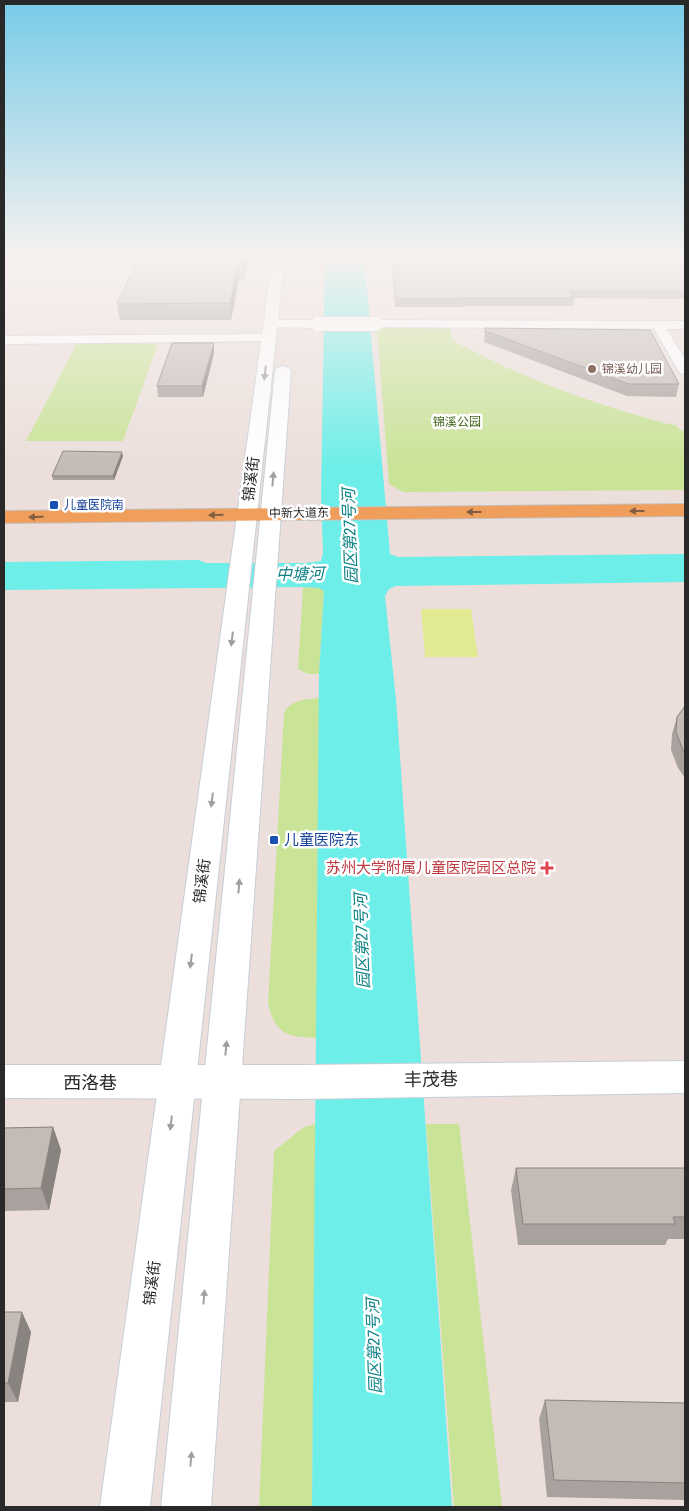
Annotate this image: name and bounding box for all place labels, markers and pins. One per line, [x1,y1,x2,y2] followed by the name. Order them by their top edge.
[602,362,662,376] place label: 锦溪幼儿园
[586,363,598,375] marker: 锦溪幼儿园
[64,498,124,512] place label: 儿童医院南
[48,499,60,511] marker: 儿童医院南
[284,831,359,849] place label: 儿童医院东
[268,834,280,846] marker: 儿童医院东
[326,859,536,877] place label: 苏州大学附属儿童医院园区总院
[540,861,554,875] marker: 苏州大学附属儿童医院园区总院

